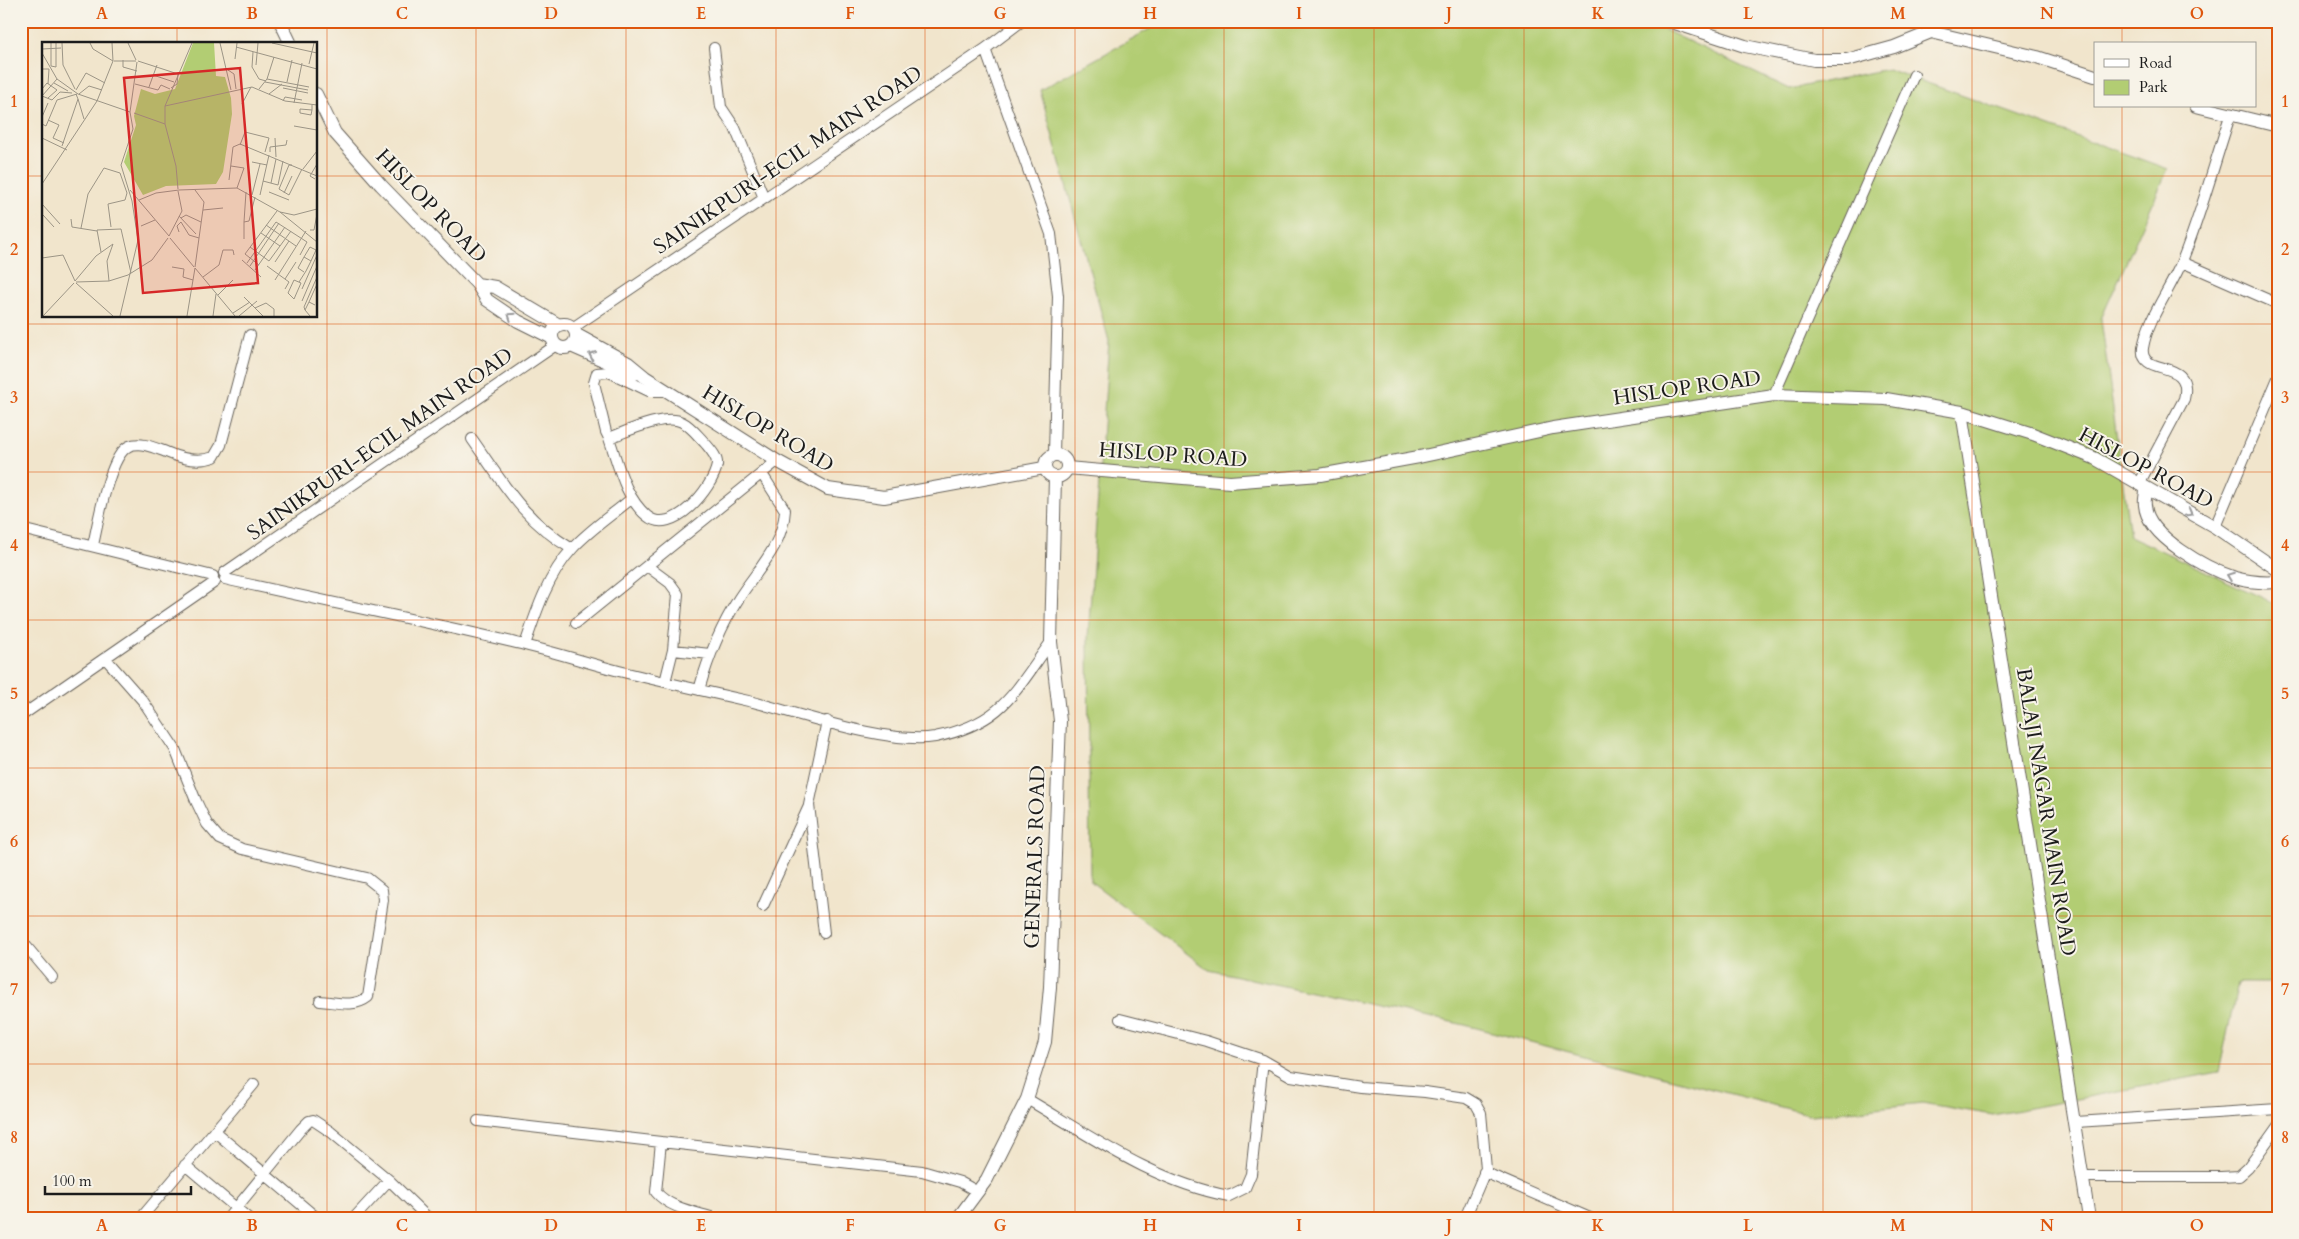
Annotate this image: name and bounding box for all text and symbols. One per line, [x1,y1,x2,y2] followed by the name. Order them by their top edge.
[96,3,108,25] text: A
[246,3,258,25] text: B
[396,3,408,25] text: C
[544,3,558,25] text: D
[696,3,706,25] text: E
[845,3,855,25] text: F
[993,3,1007,25] text: G
[1143,3,1157,25] text: H
[1296,3,1302,25] text: I
[1444,3,1452,25] text: J
[1592,3,1605,25] text: K
[1743,3,1754,25] text: L
[1890,3,1906,25] text: M
[2040,3,2054,25] text: N
[2190,3,2204,25] text: O
[42,42,318,318] inset map
[2094,42,2256,108] legend
[2139,53,2172,73] text: Road
[648,59,928,261] street label: SAINIKPURI-ECIL MAIN ROAD
[2139,77,2168,97] text: Park
[10,91,18,113] text: 1
[2281,91,2289,113] text: 1
[369,142,493,270] street label: HISLOP ROAD
[10,239,18,261] text: 2
[2281,239,2289,261] text: 2
[507,313,516,322] one-way arrow
[241,341,519,547] street label: SAINIKPURI-ECIL MAIN ROAD
[588,351,597,362] one-way arrow
[1611,363,1763,413] street label: HISLOP ROAD
[697,378,839,480] street label: HISLOP ROAD
[10,387,18,409] text: 3
[2281,387,2289,409] text: 3
[2073,420,2219,516] street label: HISLOP ROAD
[1098,435,1248,475] street label: HISLOP ROAD
[2184,507,2193,517] one-way arrow
[10,535,18,557] text: 4
[2281,535,2289,557] text: 4
[2226,572,2235,582] one-way arrow
[2009,666,2083,958] street label: BALAJI NAGAR MAIN ROAD
[10,683,18,705] text: 5
[2281,683,2289,705] text: 5
[1017,765,1053,949] street label: GENERALS ROAD
[10,831,18,853] text: 6
[2281,831,2289,853] text: 6
[10,979,18,1001] text: 7
[2281,979,2289,1001] text: 7
[10,1127,18,1149] text: 8
[2281,1127,2289,1149] text: 8
[45,1164,191,1196] scale bar
[52,1171,92,1191] text: 100 m
[96,1215,108,1237] text: A
[246,1215,258,1237] text: B
[396,1215,408,1237] text: C
[544,1215,558,1237] text: D
[696,1215,706,1237] text: E
[845,1215,855,1237] text: F
[993,1215,1007,1237] text: G
[1143,1215,1157,1237] text: H
[1296,1215,1302,1237] text: I
[1444,1215,1452,1237] text: J
[1592,1215,1605,1237] text: K
[1743,1215,1754,1237] text: L
[1890,1215,1906,1237] text: M
[2040,1215,2054,1237] text: N
[2190,1215,2204,1237] text: O

